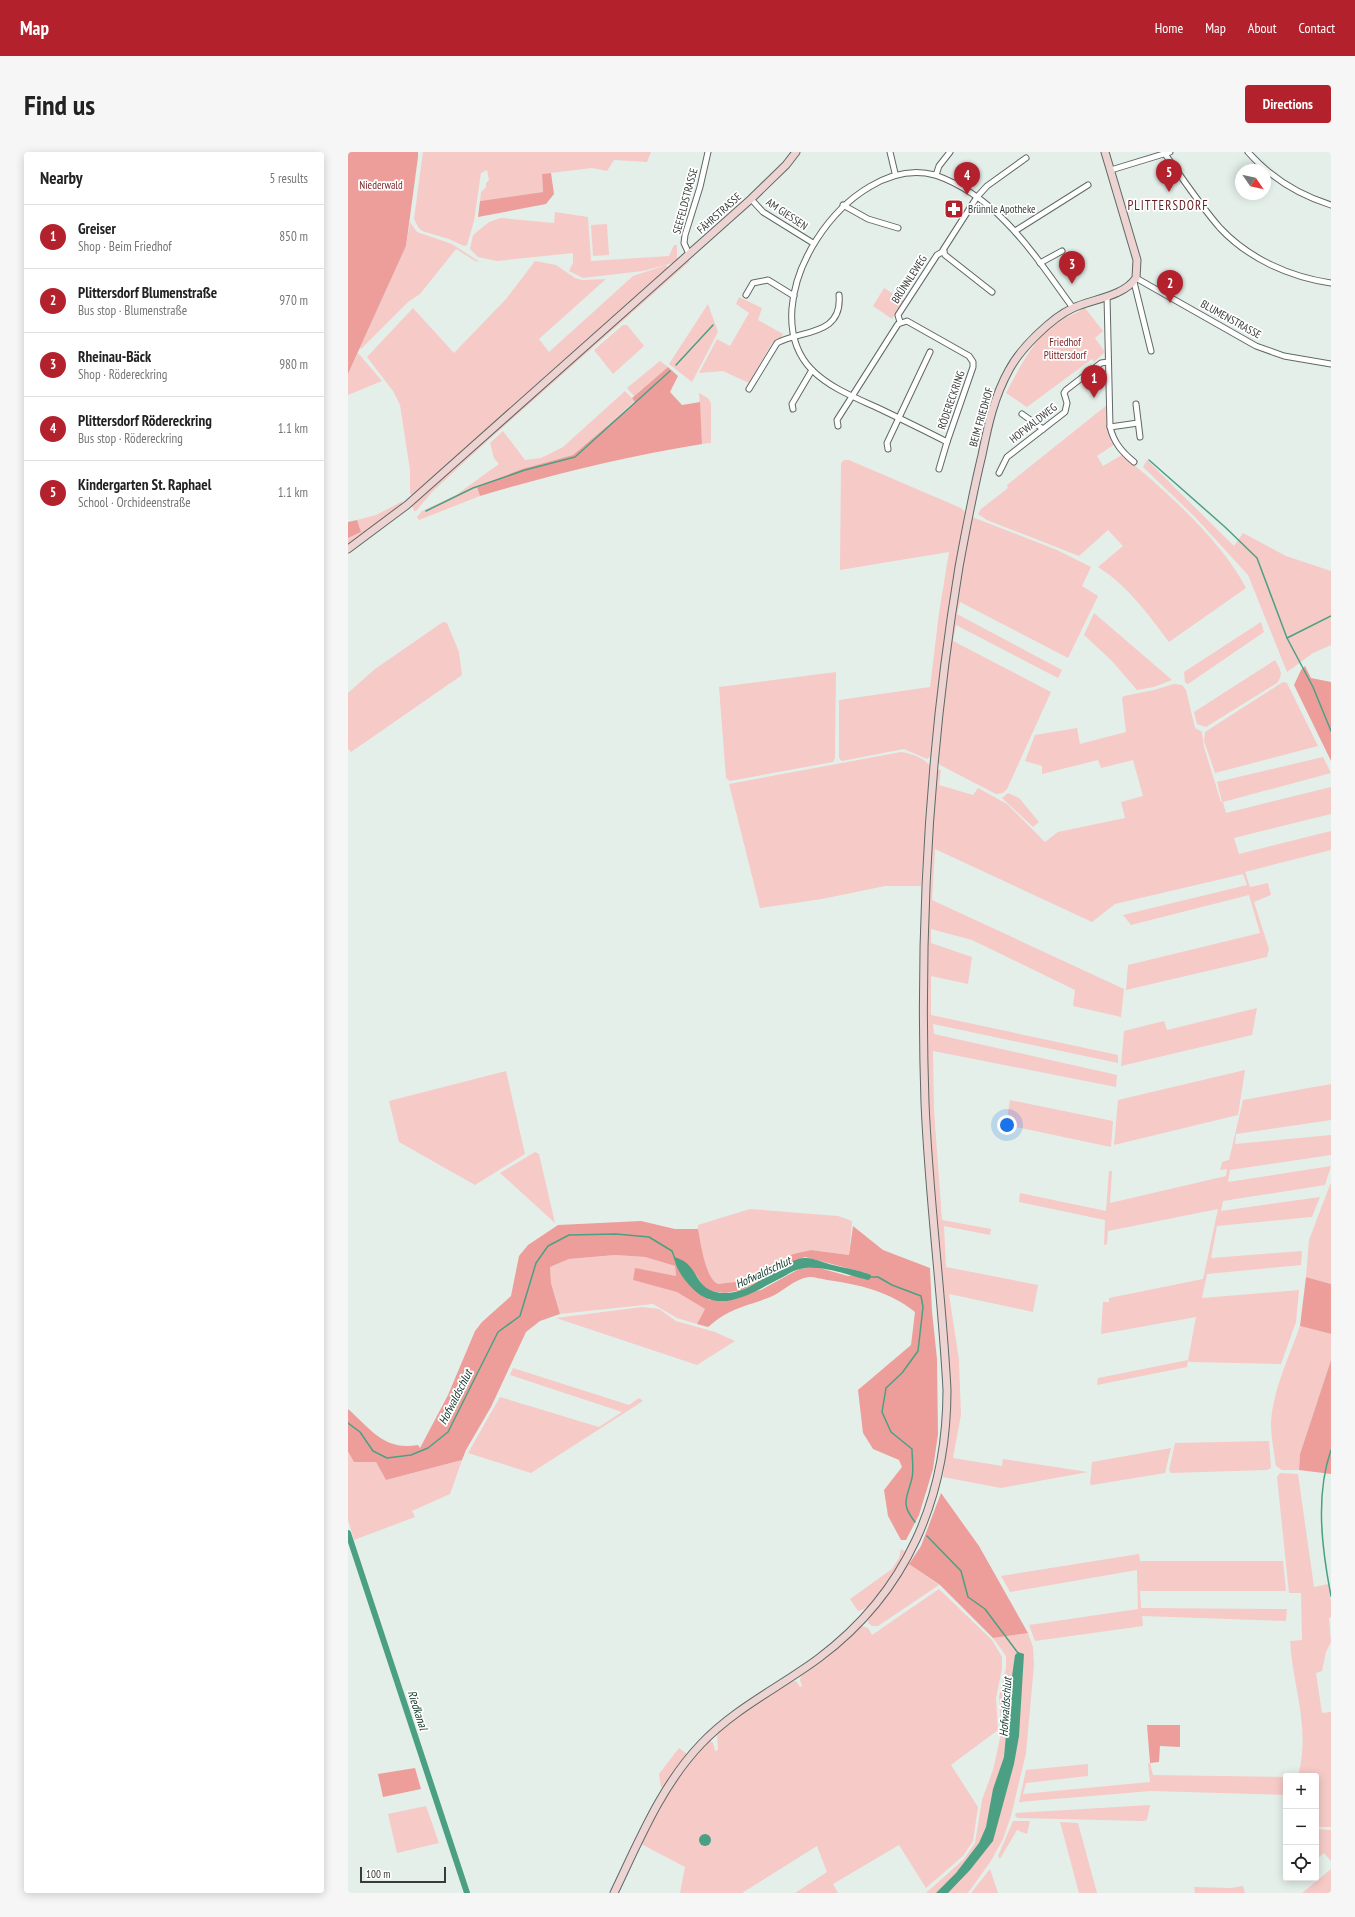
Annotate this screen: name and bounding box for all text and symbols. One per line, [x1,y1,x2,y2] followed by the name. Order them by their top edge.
[20,16,49,40] text: Map
[1155,19,1183,37] text: Home
[1205,19,1226,37] text: Map
[1248,19,1277,37] text: About
[1299,19,1335,37] text: Contact
[1245,85,1331,123] button: Directions
[24,86,95,123] text: Find us
[1156,159,1182,192] pin: 5
[954,162,980,195] pin: 4
[1235,164,1271,200] north arrow
[669,166,701,236] street label: SEEFELDSTRASSE
[40,167,83,189] text: Nearby
[269,170,308,187] text: 5 results
[359,178,403,192] park label: Niederwald
[694,189,744,237] street label: FÄHRSTRASSE
[763,195,811,233] street label: AM GIESSEN
[1127,197,1209,214] district label: PLITTERSDORF
[943,198,965,220] pharmacy icon: Brünnle Apotheke
[968,202,1036,216] place label: Brünnle Apotheke
[78,219,116,238] text: Greiser
[50,228,56,245] text: 1
[279,228,308,245] text: 850 m
[78,238,172,255] text: Shop · Beim Friedhof
[1059,251,1085,284] pin: 3
[888,252,930,306] street label: BRÜNNLEWEG
[1157,270,1183,303] pin: 2
[78,283,217,302] text: Plittersdorf Blumenstraße
[50,292,56,309] text: 2
[279,292,308,309] text: 970 m
[1198,297,1264,342] street label: BLUMENSTRASSE
[78,302,187,319] text: Bus stop · Blumenstraße
[1044,335,1087,362] park label: Friedhof Plittersdorf
[78,347,151,366] text: Rheinau-Bäck
[50,356,56,373] text: 3
[279,356,308,373] text: 980 m
[1081,365,1107,398] pin: 1
[78,366,167,383] text: Shop · Rödereckring
[934,369,968,431] street label: RÖDERECKRING
[966,385,996,448] street label: BEIM FRIEDHOF
[1006,400,1060,446] street label: HOFWALDWEG
[78,411,212,430] text: Plittersdorf Rödereckring
[50,420,56,437] text: 4
[278,420,308,437] text: 1.1 km
[78,430,183,447] text: Bus stop · Rödereckring
[78,475,211,494] text: Kindergarten St. Raphael
[50,484,56,501] text: 5
[278,484,308,501] text: 1.1 km
[78,494,191,511] text: School · Orchideenstraße
[997,1115,1017,1135] your location
[733,1252,795,1291] water label: Hofwaldschlut
[435,1366,476,1427] water label: Hofwaldschlut
[995,1675,1015,1737] water label: Hofwaldschlut
[405,1688,432,1733] water label: Riedkanal
[1283,1773,1319,1881] map controls
[1283,1773,1319,1809] button: +
[1283,1809,1319,1845] button: −
[1283,1845,1319,1881] button: locate
[360,1865,446,1884] scale bar
[366,1867,390,1881] text: 100 m

